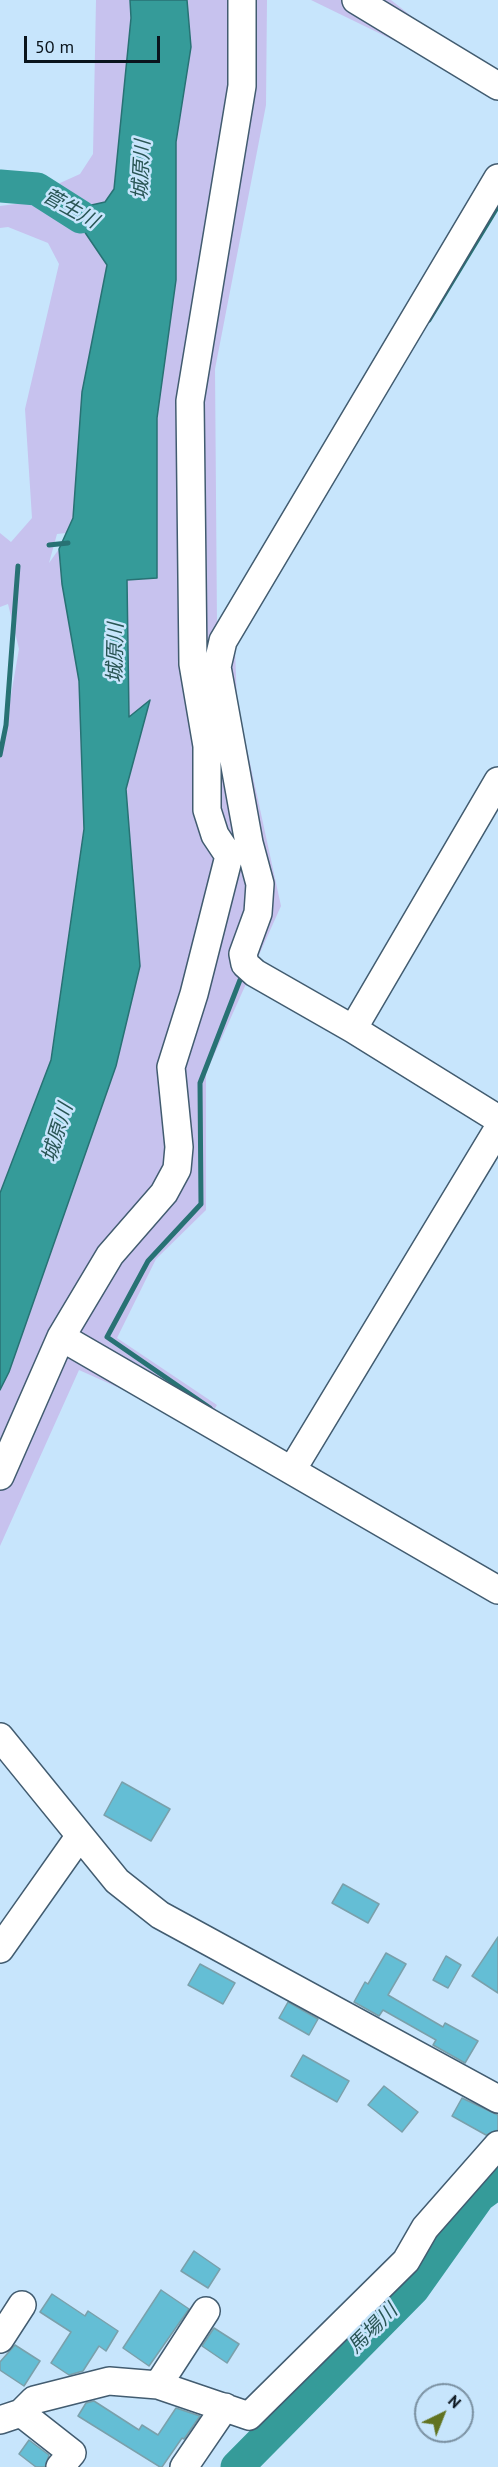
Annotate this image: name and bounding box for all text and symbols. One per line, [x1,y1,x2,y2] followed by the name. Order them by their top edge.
[27,24,164,62] scale bar
[35,35,74,58] text: 50 m
[128,139,156,201] water label: 城原川
[38,184,102,234] water label: 菅生川
[103,623,129,683] water label: 城原川
[38,1101,78,1165] water label: 城原川
[343,2299,403,2359] water label: 馬場川
[414,2383,474,2443] north arrow
[444,2390,466,2412] text: N

